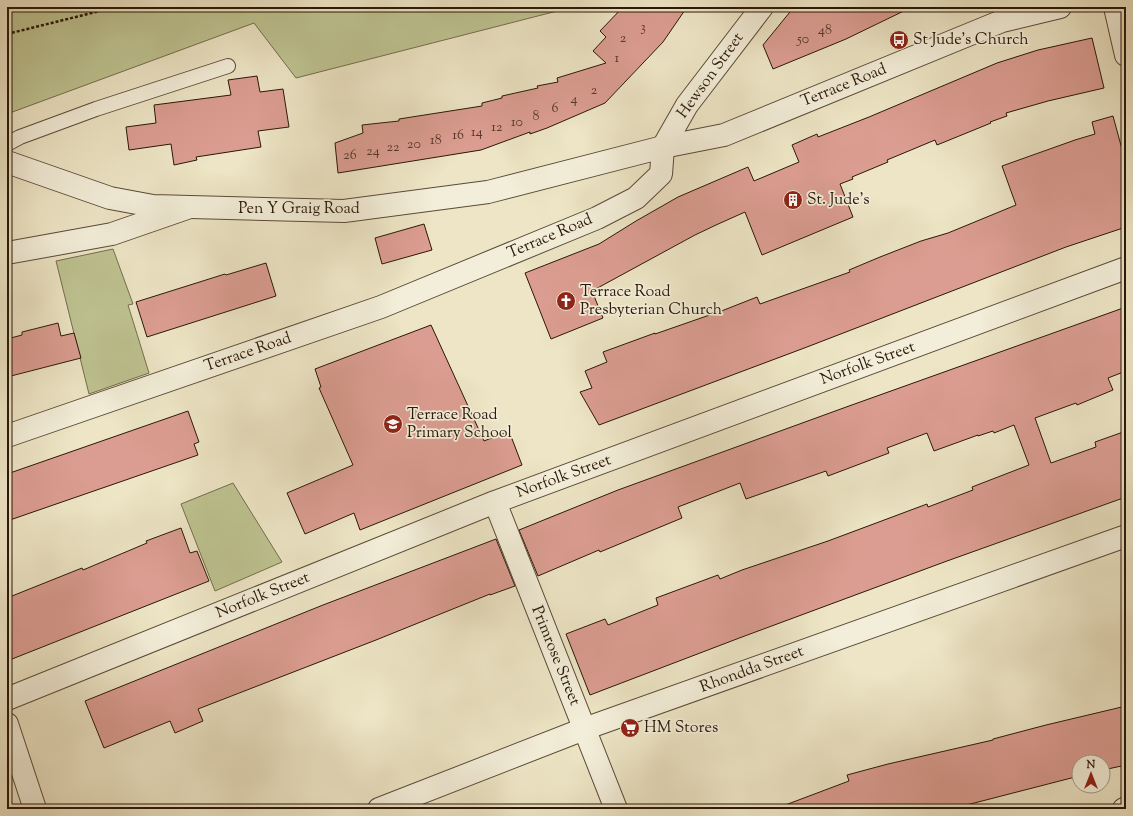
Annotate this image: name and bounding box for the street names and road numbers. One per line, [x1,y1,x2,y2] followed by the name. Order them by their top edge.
[672,28,750,124] street label: Hewson Street
[798,58,890,114] street label: Terrace Road
[238,198,360,221] street label: Pen Y Graig Road
[504,209,596,265] street label: Terrace Road
[201,327,295,379] street label: Terrace Road
[817,336,919,392] street label: Norfolk Street
[513,449,615,505] street label: Norfolk Street
[213,567,314,625] street label: Norfolk Street
[525,603,586,710] street label: Primrose Street
[697,640,808,699] street label: Rhondda Street

